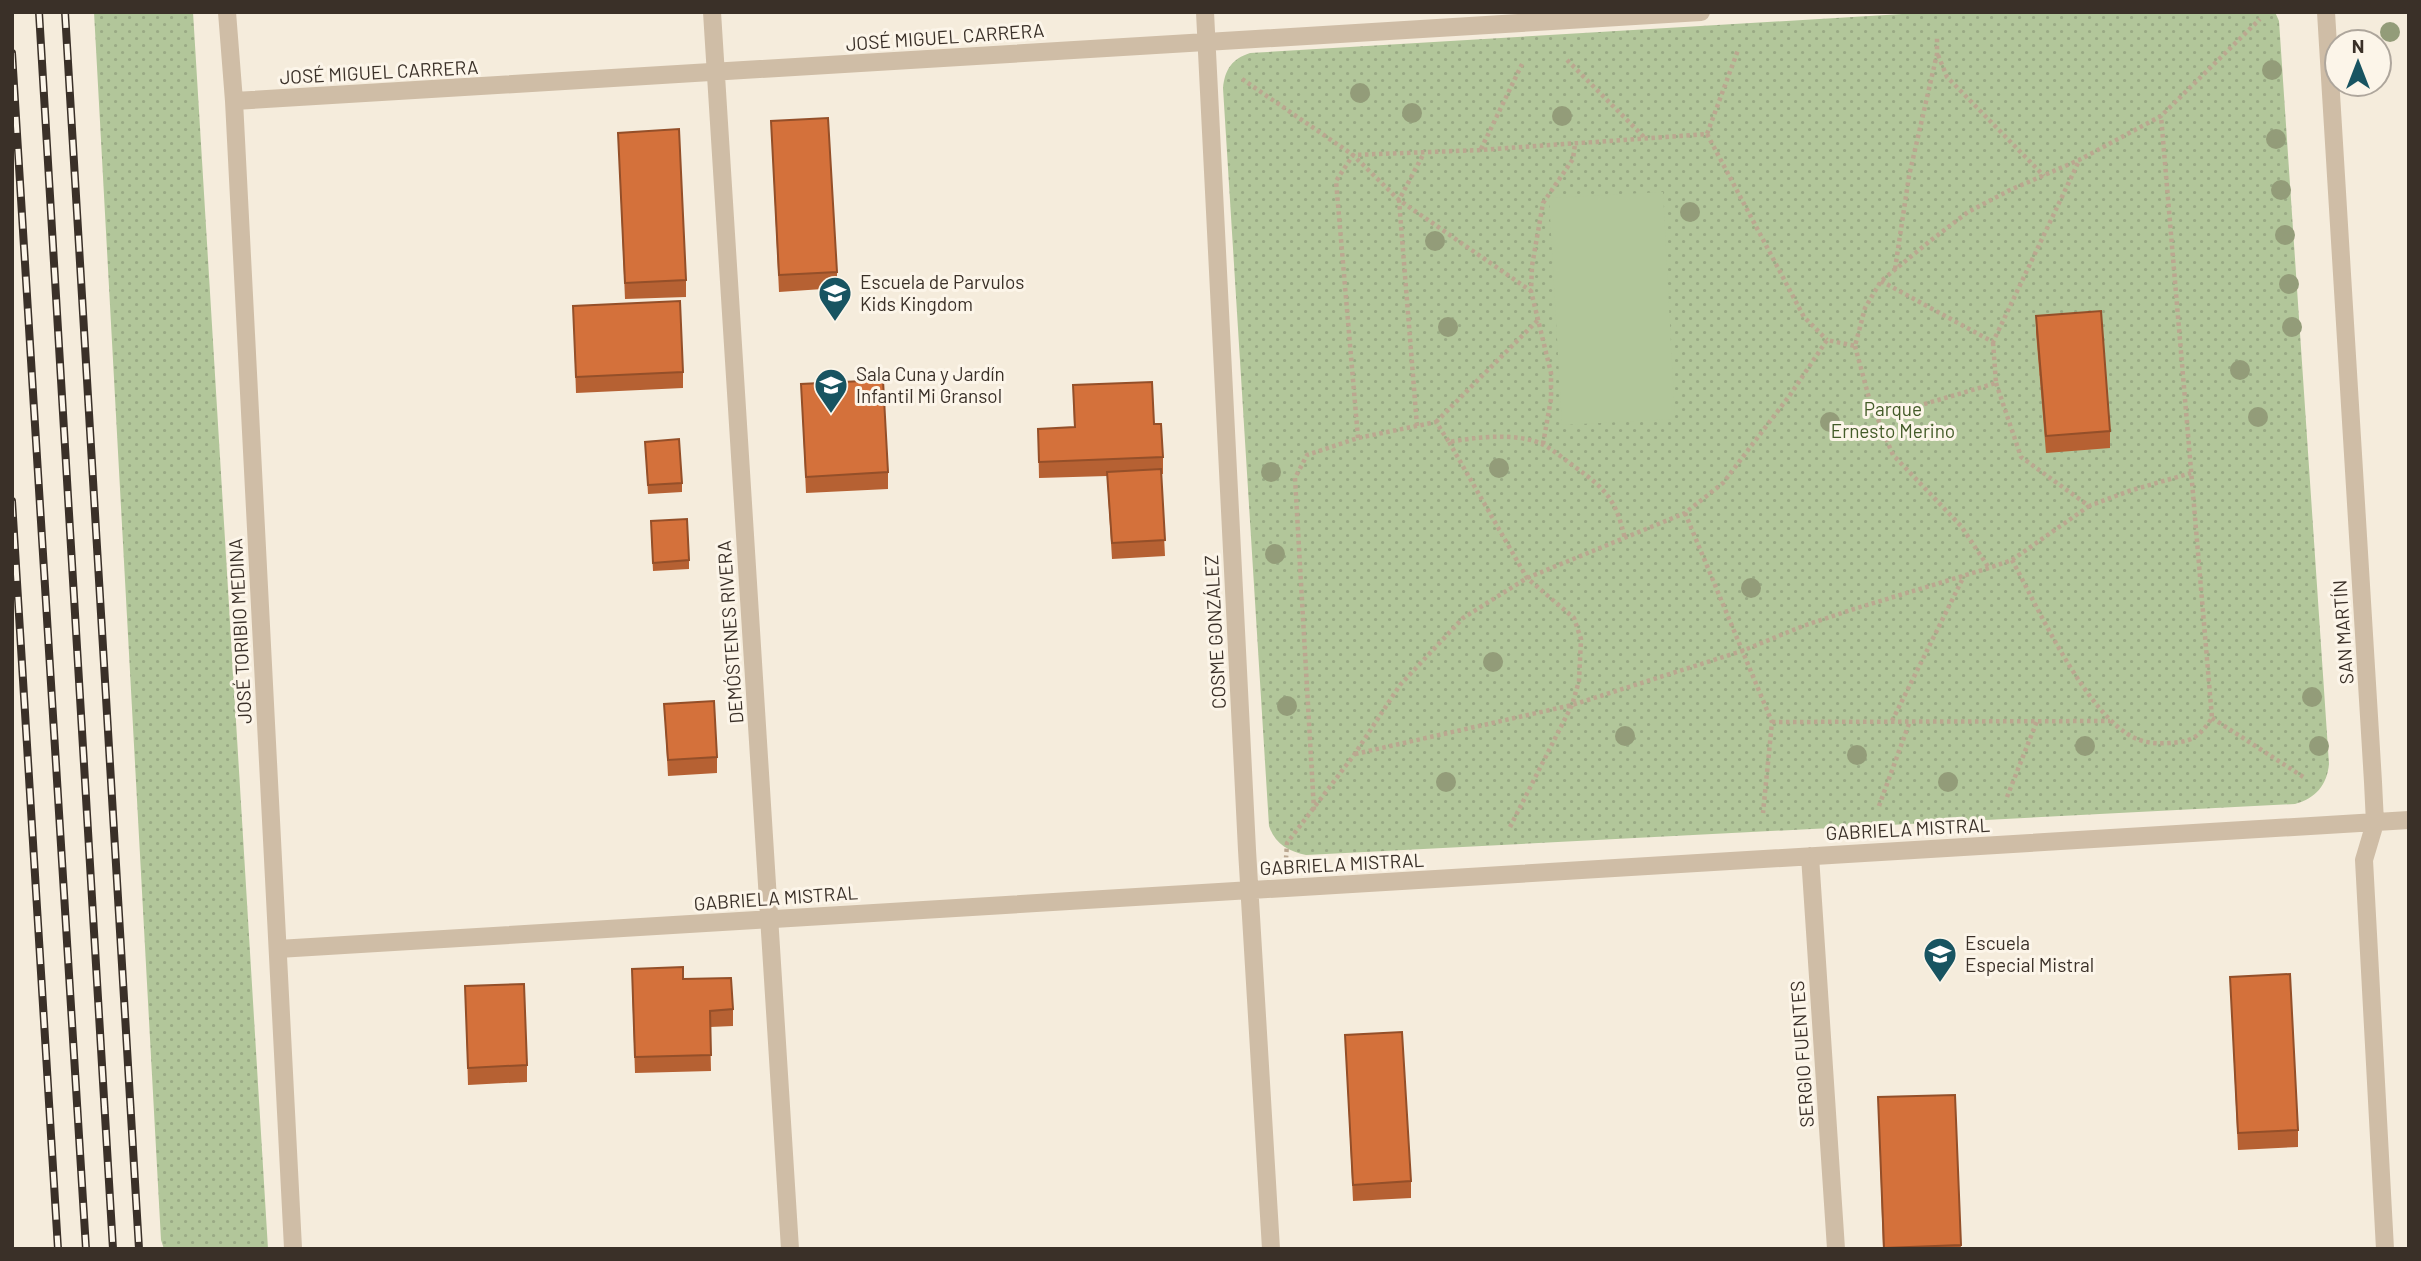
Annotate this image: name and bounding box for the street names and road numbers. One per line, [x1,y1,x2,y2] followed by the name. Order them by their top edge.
[845,18,1045,55] street label: JOSÉ MIGUEL CARRERA
[279,55,479,88] street label: JOSÉ MIGUEL CARRERA
[223,538,256,724] street label: JOSÉ TORIBIO MEDINA
[712,540,747,724] street label: DEMÓSTENES RIVERA
[1199,554,1230,710] street label: COSME GONZÁLEZ
[2327,579,2358,685] street label: SAN MARTÍN
[1825,813,1991,844] street label: GABRIELA MISTRAL
[1259,848,1425,879] street label: GABRIELA MISTRAL
[693,880,859,915] street label: GABRIELA MISTRAL
[1785,980,1818,1128] street label: SERGIO FUENTES

